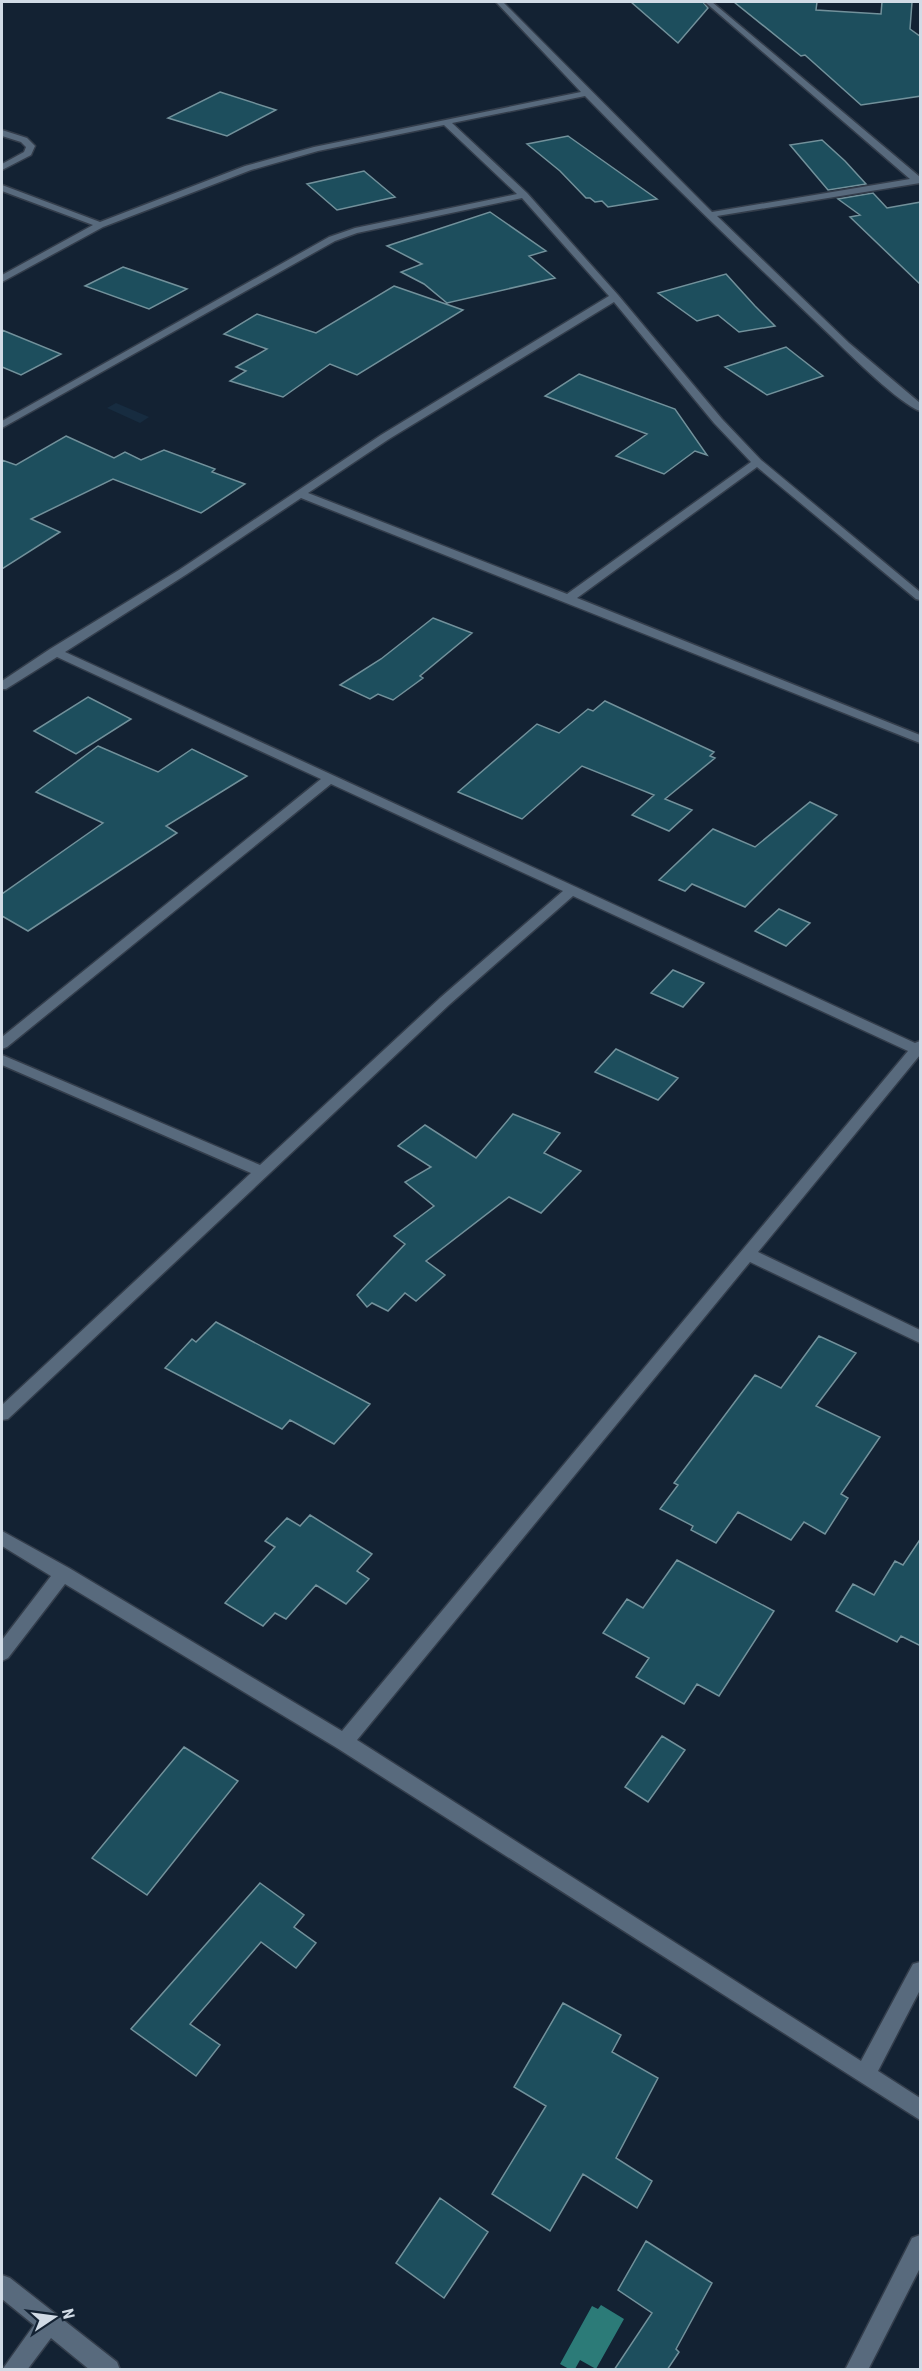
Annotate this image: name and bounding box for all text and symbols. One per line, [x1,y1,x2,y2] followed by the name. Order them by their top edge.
[24,2287,84,2347] north arrow
[58,2307,78,2321] text: N

